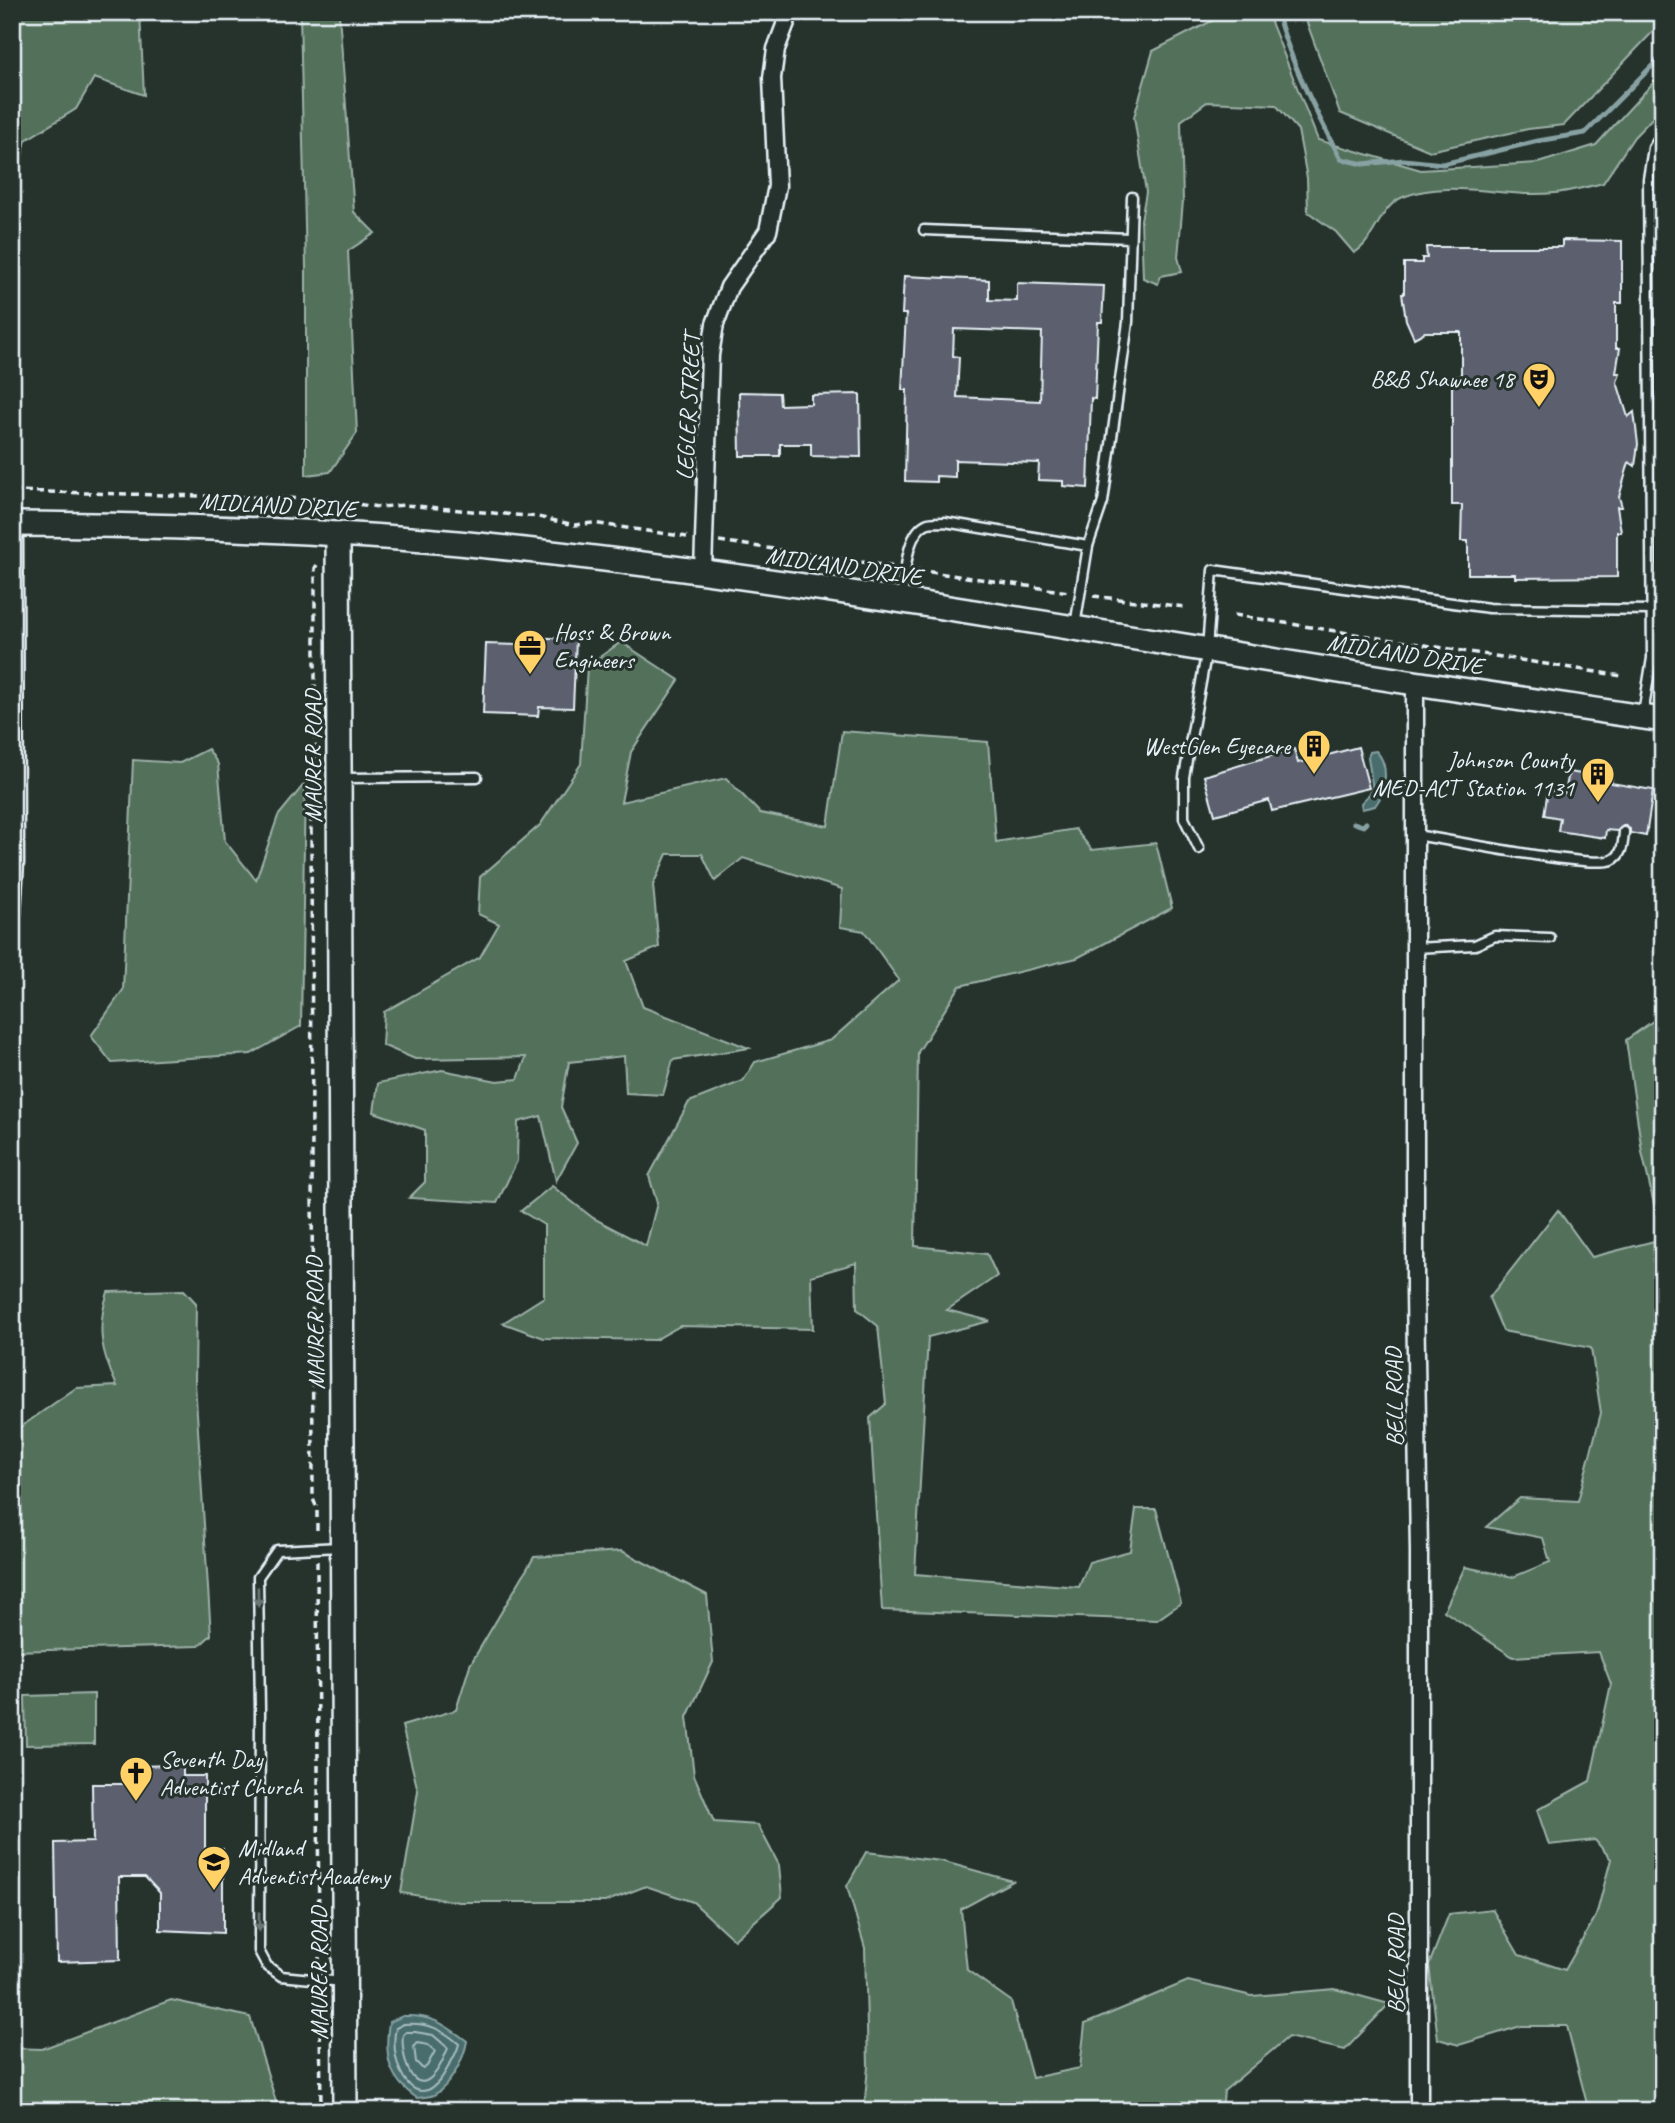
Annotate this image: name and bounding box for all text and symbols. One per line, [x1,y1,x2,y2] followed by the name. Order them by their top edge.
[669,327,707,481] street label: LEGLER STREET
[1520,360,1558,409] theatre icon: B&B Shawnee 18
[1370,364,1516,394] place label: B&B Shawnee 18
[198,486,361,524] street label: MIDLAND DRIVE
[764,540,927,592] street label: MIDLAND DRIVE
[554,617,672,675] place label: Hoss & Brown Engineers
[511,627,549,676] office icon: Hoss & Brown Engineers
[1325,627,1488,682] street label: MIDLAND DRIVE
[298,687,328,823] street label: MAURER ROAD
[1295,727,1333,776] building icon: WestGlen Eyecare
[1144,731,1292,761] place label: WestGlen Eyecare
[1373,745,1576,803] place label: Johnson County MED-ACT Station 1131
[1579,755,1617,804] building icon: Johnson County MED-ACT Station 1131
[299,1254,331,1390] street label: MAURER ROAD
[1378,1345,1410,1447] street label: BELL ROAD
[252,1586,264,1608] one-way arrow
[160,1744,304,1802] place label: Seventh Day Adventist Church
[117,1754,155,1803] church icon: Seventh Day Adventist Church
[238,1833,391,1891] place label: Midland Adventist Academy
[195,1843,233,1892] school or university icon: Midland Adventist Academy
[304,1904,334,2040] street label: MAURER ROAD
[253,1911,265,1933] one-way arrow
[1381,1912,1411,2014] street label: BELL ROAD

